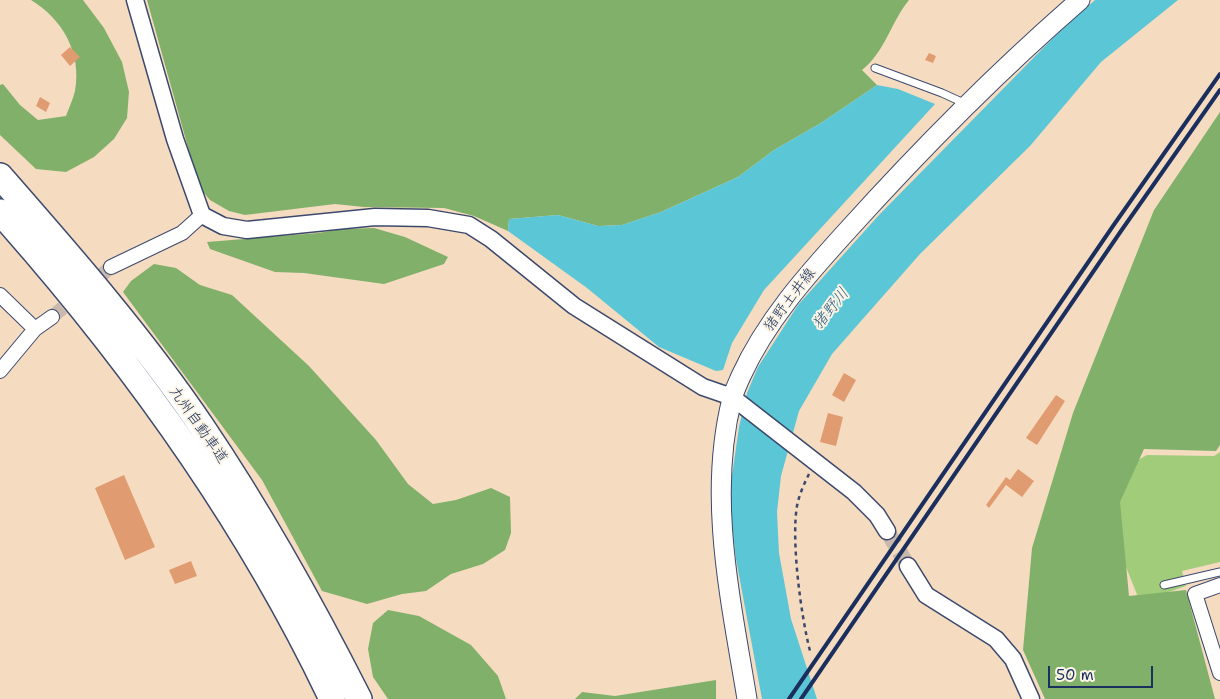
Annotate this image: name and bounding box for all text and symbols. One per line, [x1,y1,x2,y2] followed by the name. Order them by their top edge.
[760,265,820,335] street label: 猪野土井線
[808,284,854,334] water label: 猪野川
[165,383,231,467] street label: 九州自動車道
[1050,656,1155,688] scale bar
[1056,665,1094,685] text: 50 m

